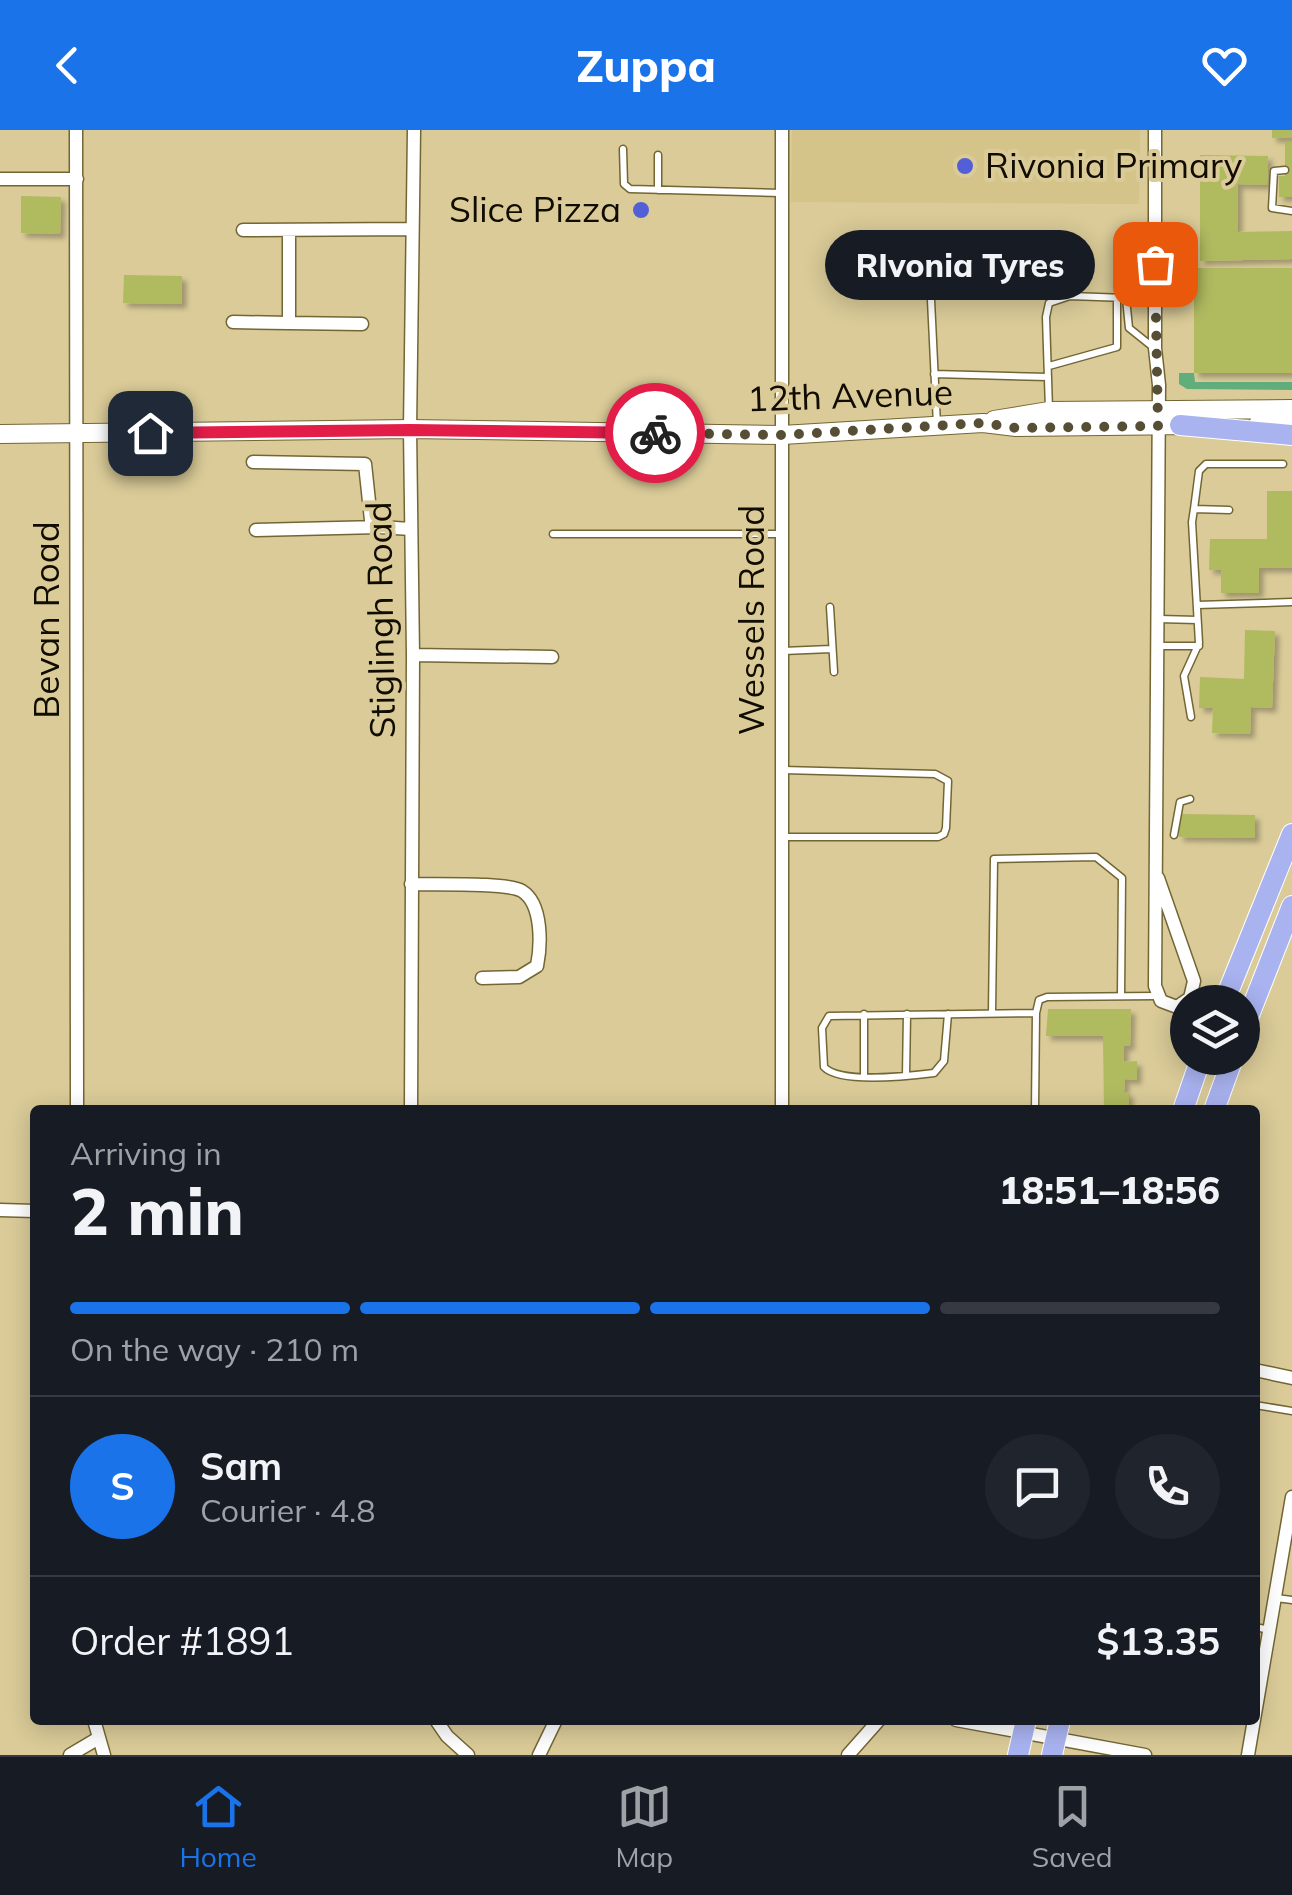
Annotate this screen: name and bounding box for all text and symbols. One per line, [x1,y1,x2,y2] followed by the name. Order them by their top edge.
[576,37,716,93] text: Zuppa
[40,38,95,93] icon: back
[1197,38,1252,93] icon: heart
[985,143,1243,187] place label: Rivonia Primary
[954,155,976,177] marker: Rivonia Primary
[449,187,621,231] place label: Slice Pizza
[630,199,652,221] marker: Slice Pizza
[1113,222,1198,307] pin
[825,229,1095,299] callout: RIvonia Tyres
[1128,237,1183,292] icon: bag
[856,245,1064,285] text: RIvonia Tyres
[746,369,954,421] street label: 12th Avenue
[605,383,705,483] courier
[108,391,193,476] pin
[123,406,178,461] icon: home
[628,406,683,461] icon: bike
[356,501,404,739] street label: Stiglingh Road
[729,505,773,735] street label: Wessels Road
[24,521,68,719] street label: Bevan Road
[1170,985,1260,1075] map controls
[1170,985,1260,1075] button: layers
[70,1133,222,1173] text: Arriving in
[999,1166,1220,1214] text: 18:51–18:56
[70,1170,244,1251] text: 2 min
[70,1329,359,1369] text: On the way · 210 m
[985,1434,1090,1539] button: chat
[1115,1434,1220,1539] button: phone
[200,1442,282,1490] text: Sam
[110,1462,135,1510] text: S
[200,1490,376,1530] text: Courier · 4.8
[70,1617,294,1665] text: Order #1891
[1097,1617,1220,1665] text: $13.35
[179,1779,257,1874] tab: Home
[615,1779,673,1874] tab: Map
[1032,1779,1113,1874] tab: Saved

